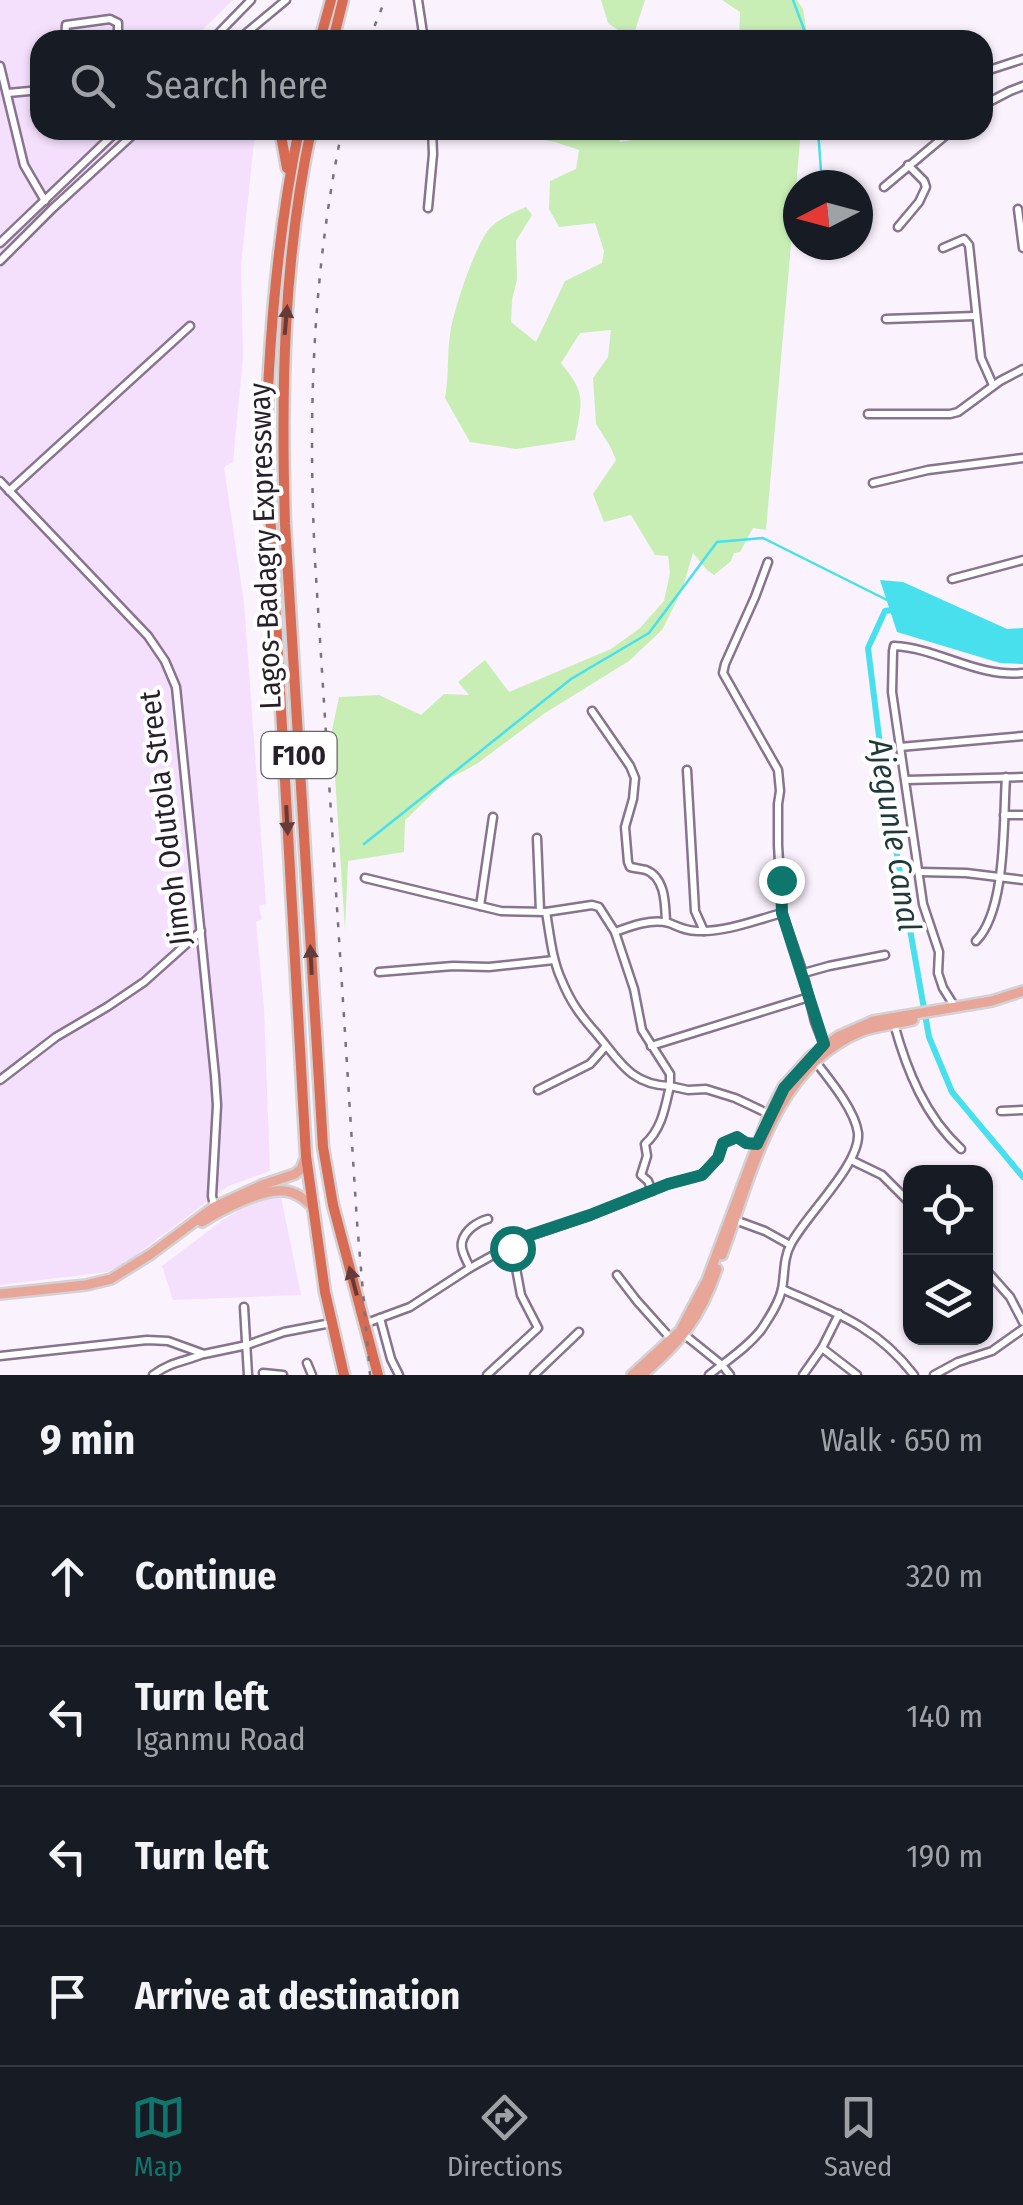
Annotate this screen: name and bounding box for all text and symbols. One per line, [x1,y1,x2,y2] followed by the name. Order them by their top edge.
[30,30,993,140] search box
[65,58,120,113] icon: search
[145,62,328,108] text: Search here
[783,170,873,260] north arrow
[278,304,294,336] one-way arrow
[241,382,289,710] street label: Lagos-Badagry Expressway
[131,688,198,947] street label: Jimoh Odutola Street
[262,732,336,778] road number: F100
[861,735,929,934] water label: Ajegunle Canal
[279,804,295,836] one-way arrow
[759,858,805,904] route end
[303,943,319,975] one-way arrow
[903,1165,993,1345] map controls
[903,1165,993,1255] button: locate
[490,1226,536,1272] route start
[903,1255,993,1345] button: layers
[345,1265,360,1296] one-way arrow
[40,1415,135,1465] text: 9 min
[820,1421,983,1459] text: Walk · 650 m
[40,1549,95,1604] icon: ahead
[135,1553,276,1599] text: Continue
[906,1557,983,1595] text: 320 m
[135,1674,269,1720] text: Turn left
[40,1689,95,1744] icon: left
[906,1697,983,1735] text: 140 m
[135,1720,306,1758] text: Iganmu Road
[40,1829,95,1884] icon: left
[135,1833,269,1879] text: Turn left
[906,1837,983,1875] text: 190 m
[40,1969,95,2024] icon: arrive
[135,1973,460,2019] text: Arrive at destination
[131,2090,186,2183] tab: Map
[447,2090,563,2183] tab: Directions
[824,2090,892,2183] tab: Saved

